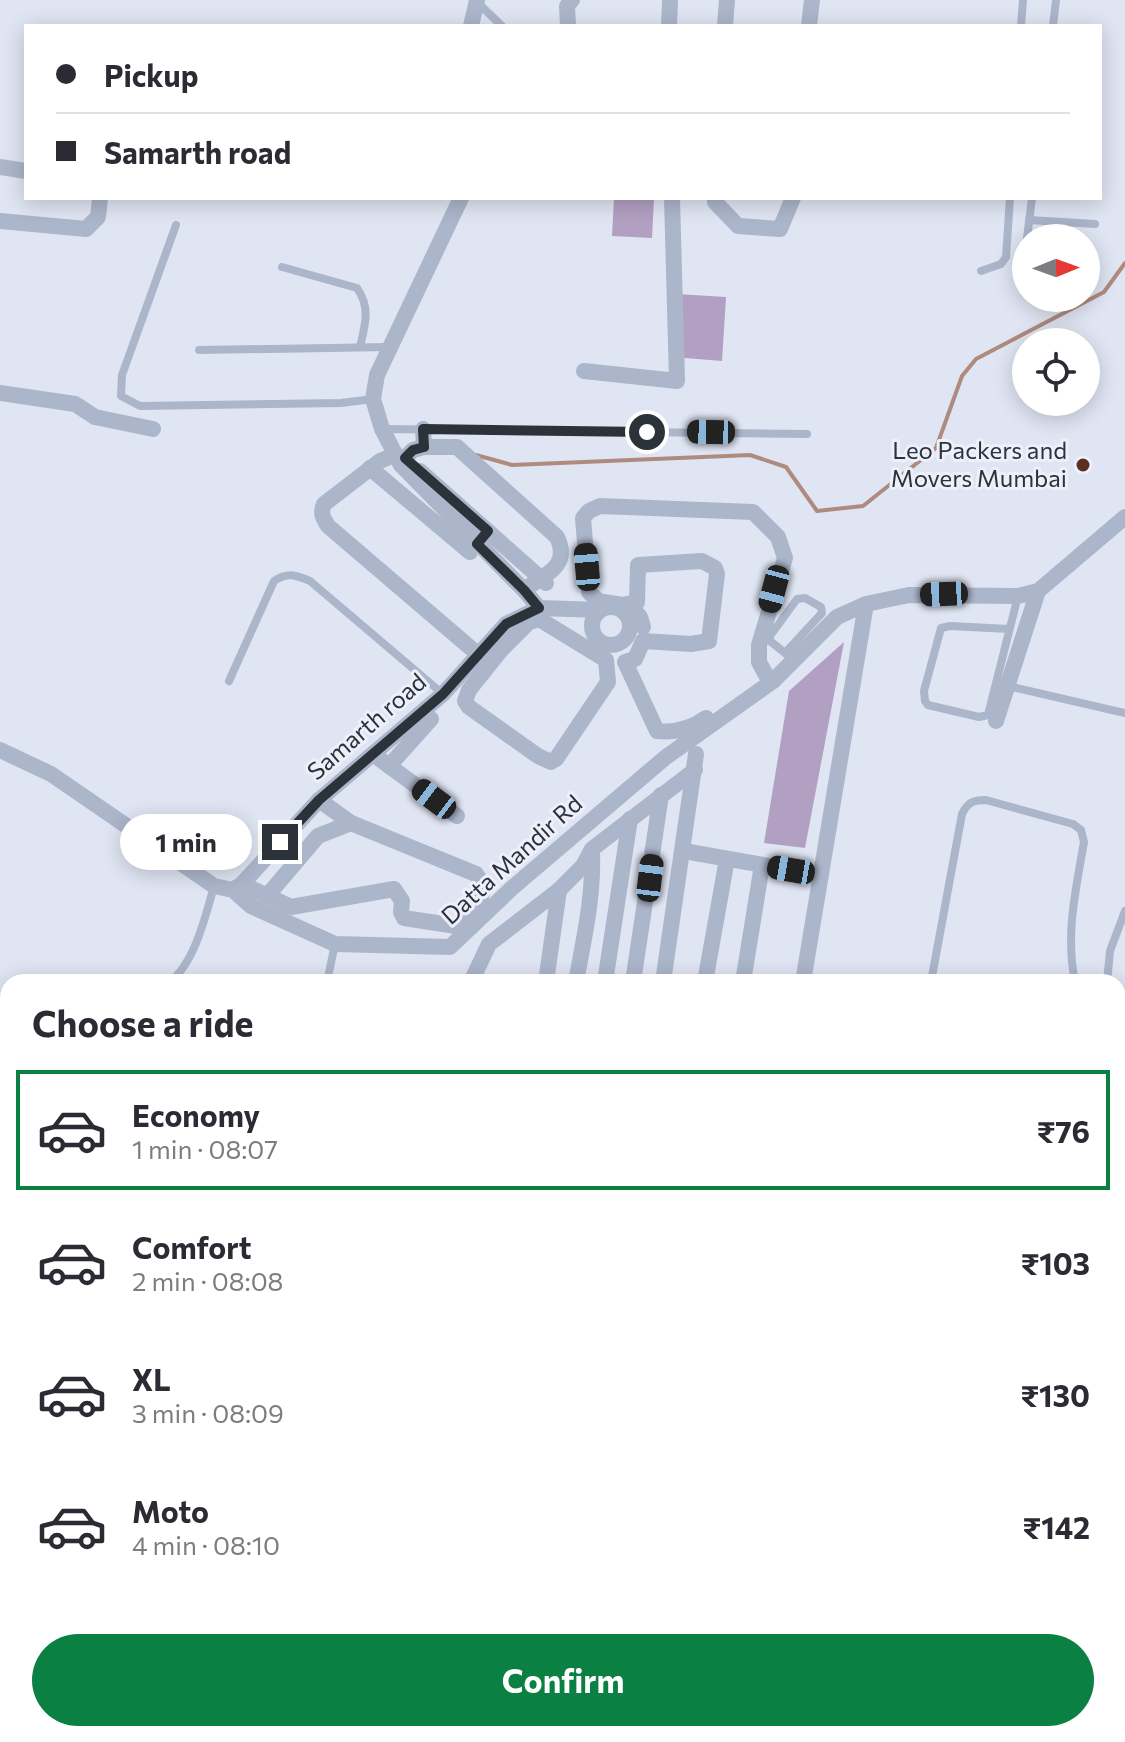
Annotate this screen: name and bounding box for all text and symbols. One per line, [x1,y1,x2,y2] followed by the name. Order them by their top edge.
[104,56,198,93] text: Pickup
[104,133,291,170] text: Samarth road
[1012,224,1100,312] north arrow
[1012,224,1100,416] map controls
[1012,328,1100,416] button: locate
[629,414,665,450] route start
[687,420,735,444] car
[891,435,1067,492] place label: Leo Packers and Movers Mumbai
[1074,456,1092,474] marker: Leo Packers and Movers Mumbai
[573,542,601,592] car
[756,563,792,615] car
[920,581,968,607] car
[301,666,431,785] street label: Samarth road
[408,775,460,823] car
[435,788,587,930] street label: Datta Mandir Rd
[120,814,252,870] callout: 1 min
[262,824,298,860] route end
[155,826,217,857] text: 1 min
[635,853,665,903] car
[765,854,817,886] car
[32,1000,253,1044] text: Choose a ride
[36,1094,108,1166] icon: car
[132,1096,260,1133] text: Economy
[1037,1112,1090,1149] text: ₹76
[132,1133,278,1164] text: 1 min · 08:07
[36,1226,108,1298] icon: car
[132,1228,251,1265] text: Comfort
[1021,1244,1090,1281] text: ₹103
[132,1265,283,1296] text: 2 min · 08:08
[36,1358,108,1430] icon: car
[132,1360,171,1397] text: XL
[1020,1376,1090,1413] text: ₹130
[132,1397,284,1428] text: 3 min · 08:09
[36,1490,108,1562] icon: car
[132,1492,209,1529] text: Moto
[1023,1508,1090,1545] text: ₹142
[132,1529,280,1560] text: 4 min · 08:10
[32,1634,1094,1726] button: Confirm

